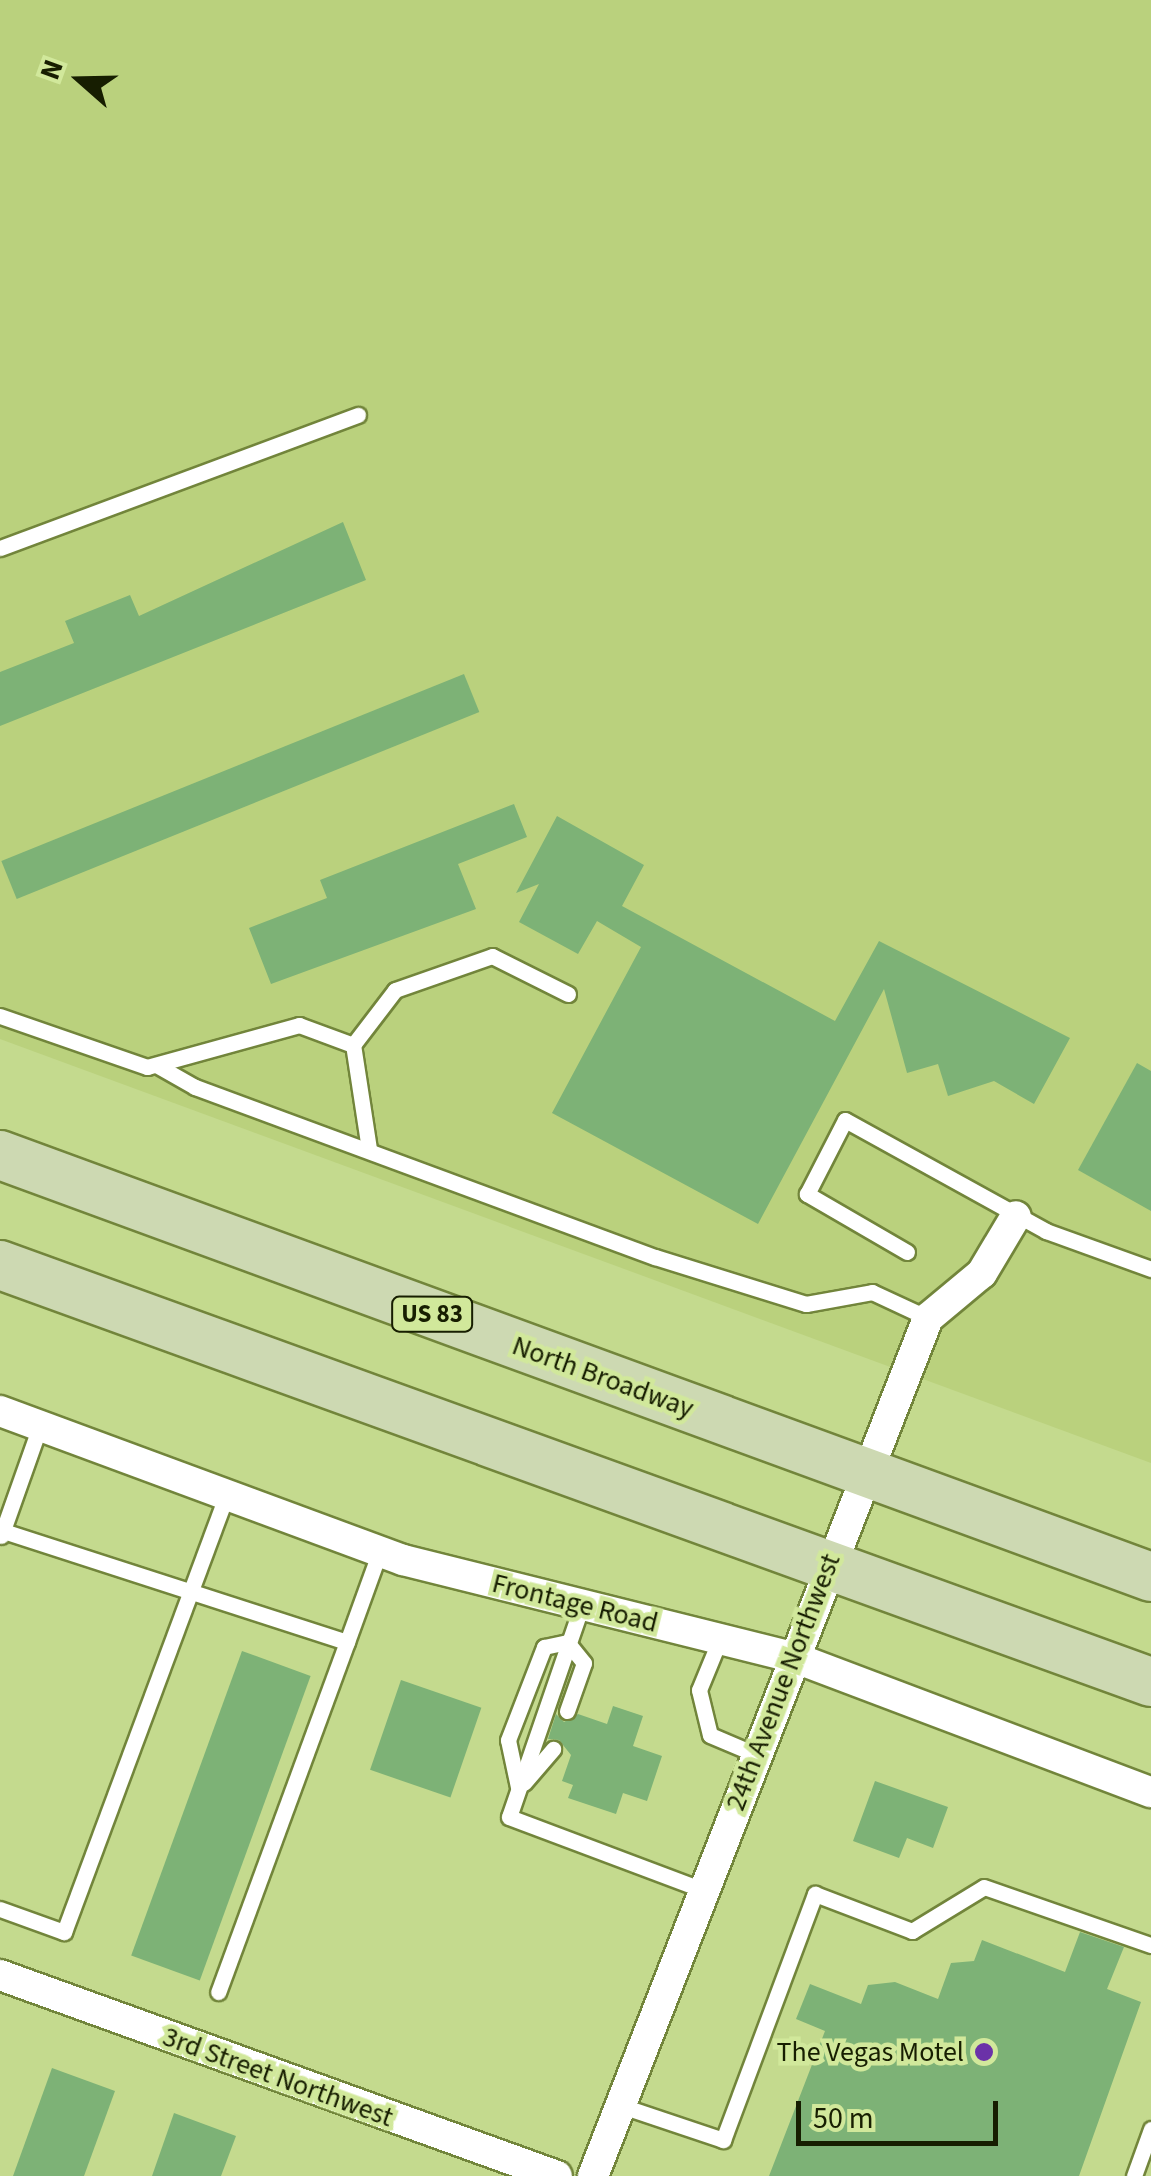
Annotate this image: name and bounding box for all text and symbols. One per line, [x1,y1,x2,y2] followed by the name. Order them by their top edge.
[30,30,130,130] north arrow
[30,54,74,85] text: N
[390,1294,474,1334] road number: US 83
[508,1329,698,1425] street label: North Broadway
[719,1549,847,1815] street label: 24th Avenue Northwest
[489,1566,661,1640] street label: Frontage Road
[158,2020,398,2134] street label: 3rd Street Northwest
[776,2035,964,2069] place label: The Vegas Motel
[973,2041,995,2063] marker: The Vegas Motel
[801,2081,1004,2143] scale bar
[813,2097,874,2140] text: 50 m

